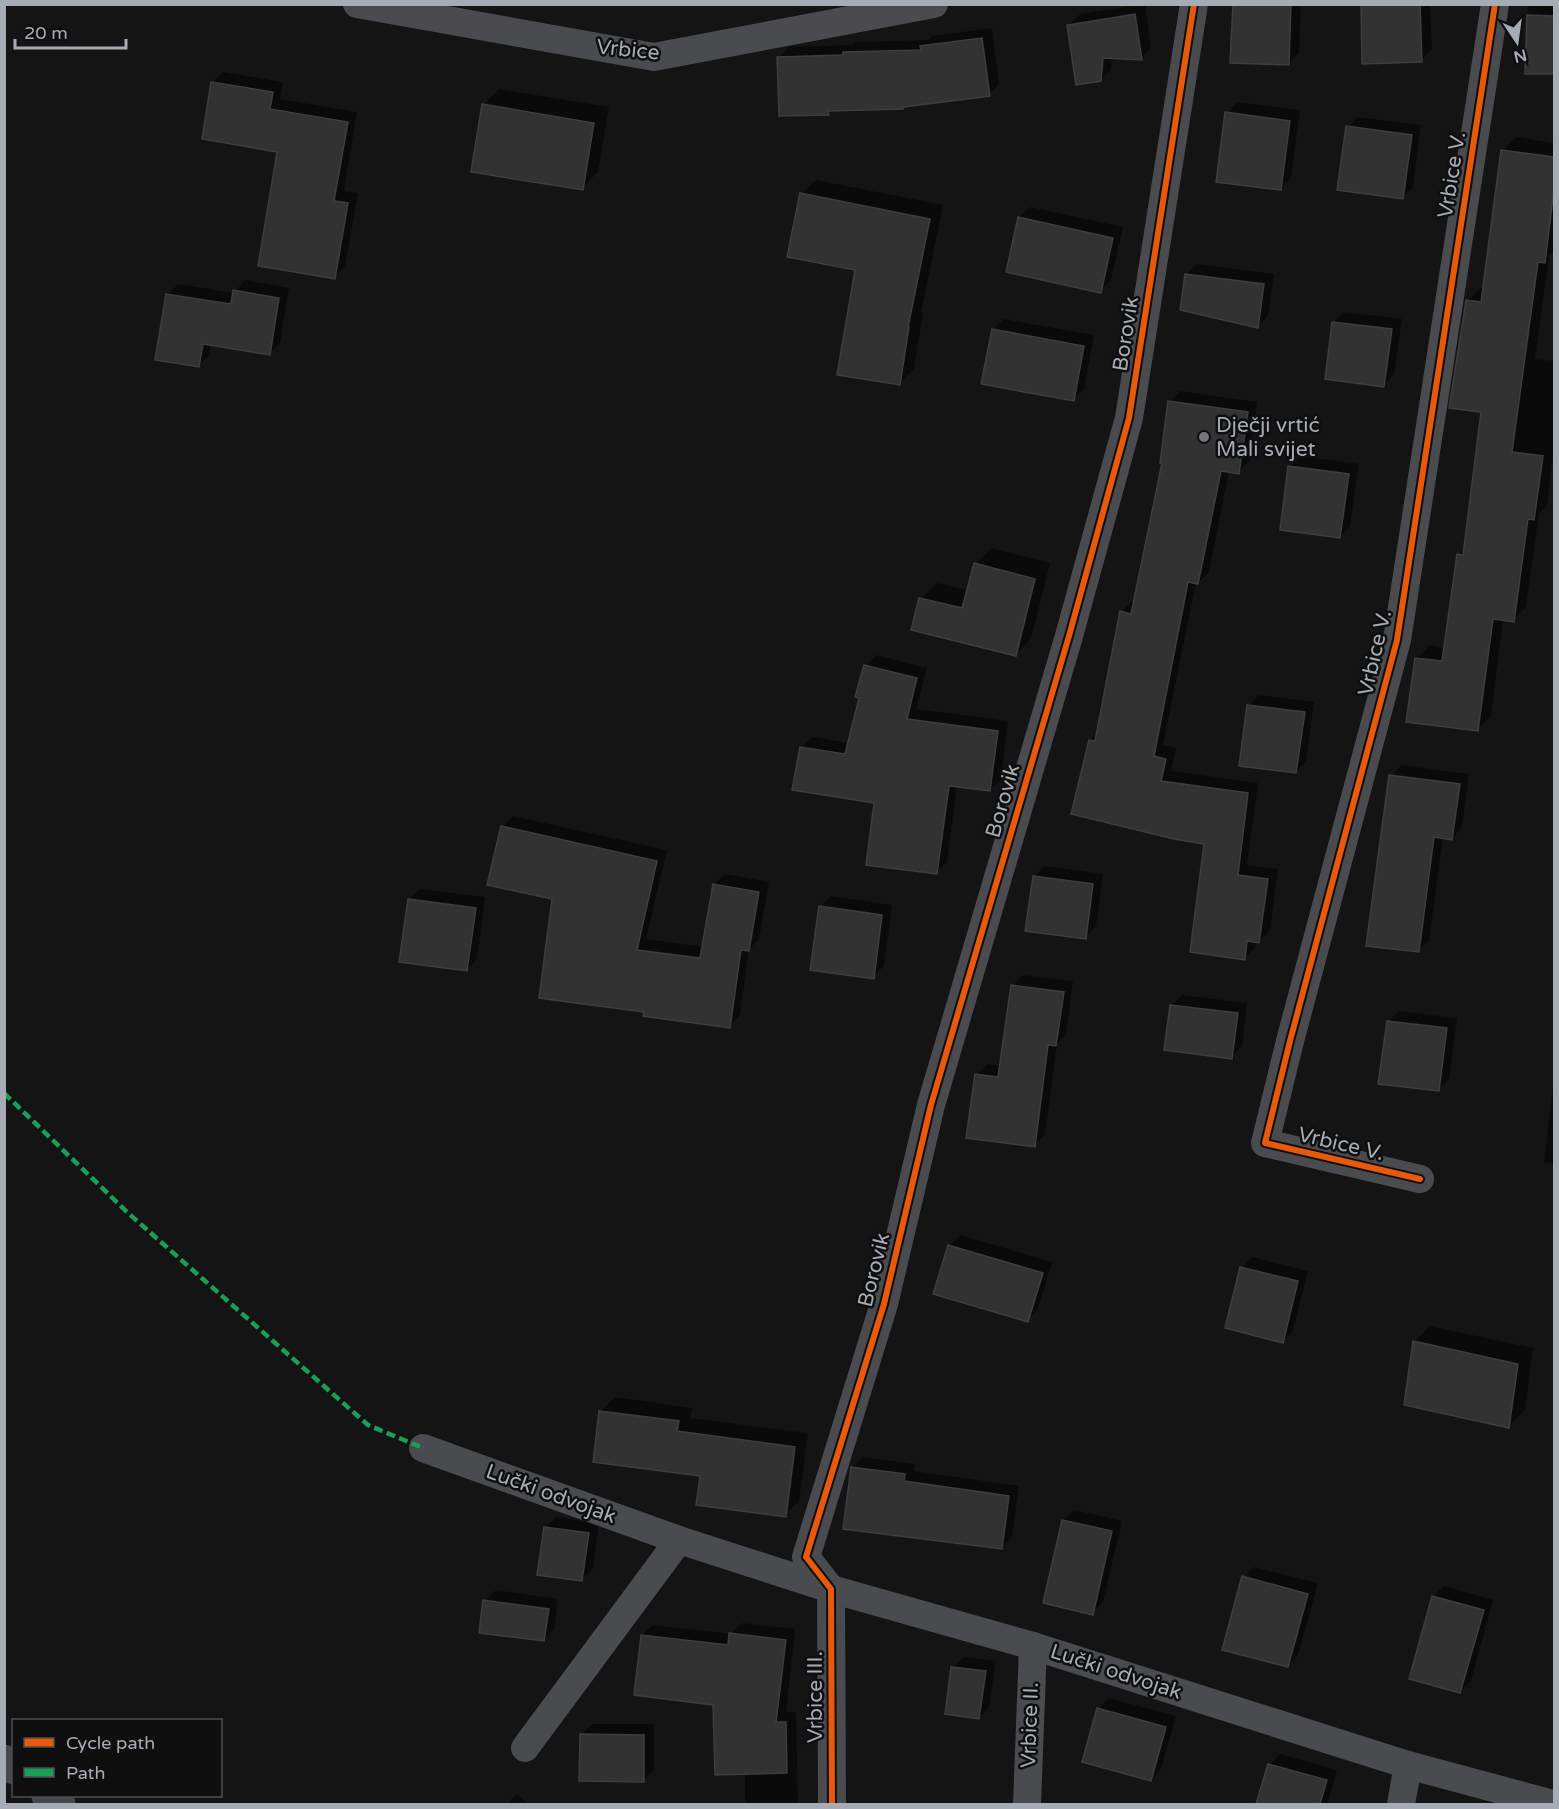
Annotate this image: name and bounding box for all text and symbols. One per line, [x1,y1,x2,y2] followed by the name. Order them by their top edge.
[15,12,126,50] scale bar
[1487,12,1547,72] north arrow
[24,22,68,44] text: 20 m
[595,34,661,66] street label: Vrbice
[1512,44,1529,67] text: N
[1433,130,1471,220] street label: Vrbice V.
[1108,295,1144,373] street label: Borovik
[1216,413,1320,462] place label: Dječji vrtić Mali svijet
[1197,430,1211,444] marker: Dječji vrtić Mali svijet
[1353,608,1397,698] street label: Vrbice V.
[981,761,1025,841] street label: Borovik
[1296,1122,1386,1166] street label: Vrbice V.
[853,1230,895,1310] street label: Borovik
[483,1459,619,1529] street label: Lučki odvojak
[1047,1639,1185,1705] street label: Lučki odvojak
[803,1651,828,1743] street label: Vrbice III.
[1016,1682,1044,1768] street label: Vrbice II.
[12,1719,222,1797] legend
[66,1732,155,1754] text: Cycle path
[66,1762,105,1784] text: Path

